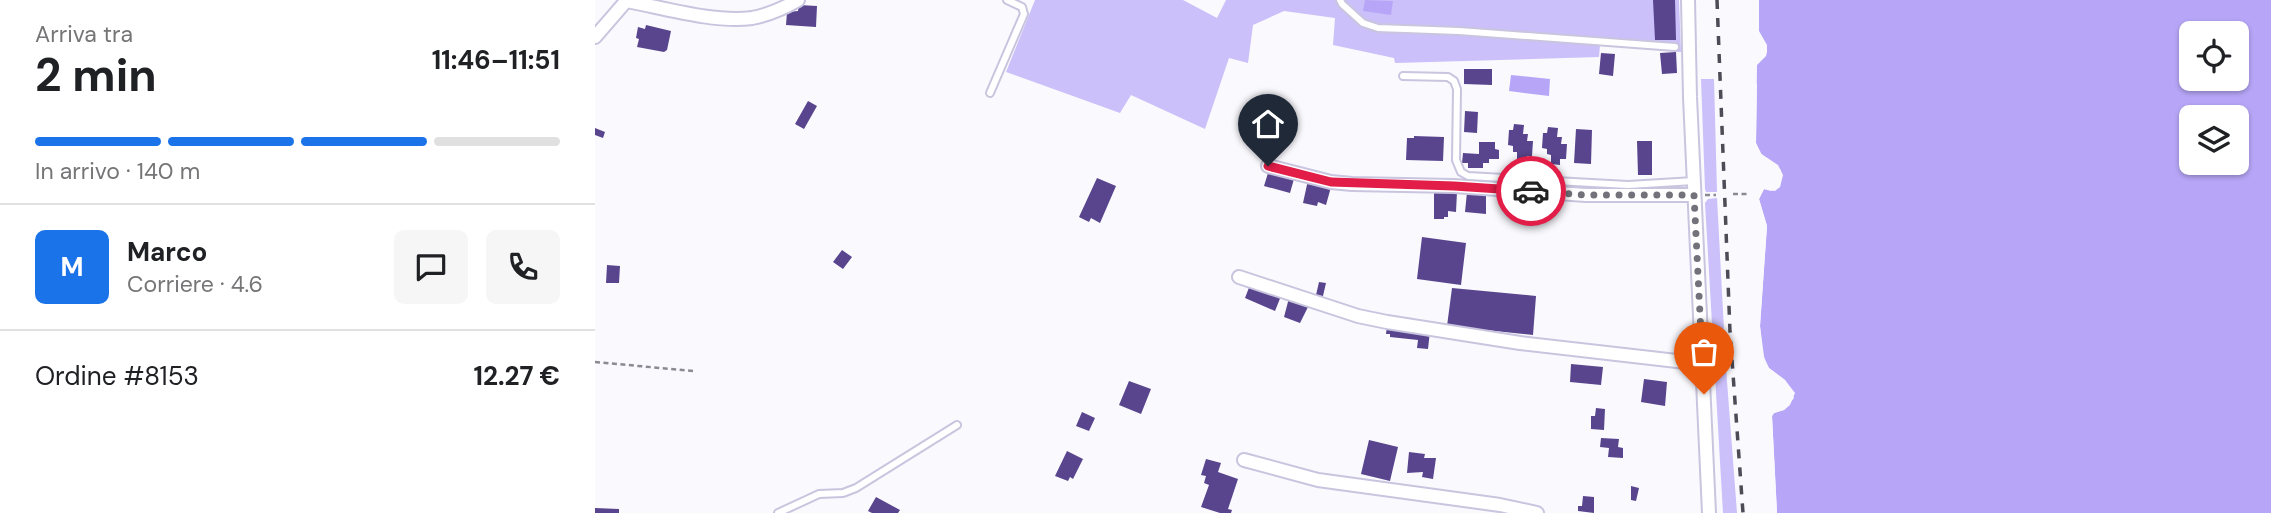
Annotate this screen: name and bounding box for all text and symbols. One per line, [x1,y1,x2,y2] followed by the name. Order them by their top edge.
[35,19,133,49] text: Arriva tra
[2179,21,2249,175] map controls
[2179,21,2249,91] button: locate
[432,43,560,77] text: 11:46–11:51
[35,45,157,105] text: 2 min
[1238,94,1298,166] pin
[1249,105,1287,143] icon: home
[2179,105,2249,175] button: layers
[35,156,200,186] text: In arrivo · 140 m
[1496,156,1566,226] courier
[1512,172,1550,210] icon: car
[394,230,468,304] button: chat
[486,230,560,304] button: phone
[127,235,207,269] text: Marco
[60,250,84,284] text: M
[127,269,263,299] text: Corriere · 4.6
[1674,322,1734,394] pin
[1685,333,1723,371] icon: bag
[35,359,199,393] text: Ordine #8153
[474,359,560,393] text: 12.27 €

